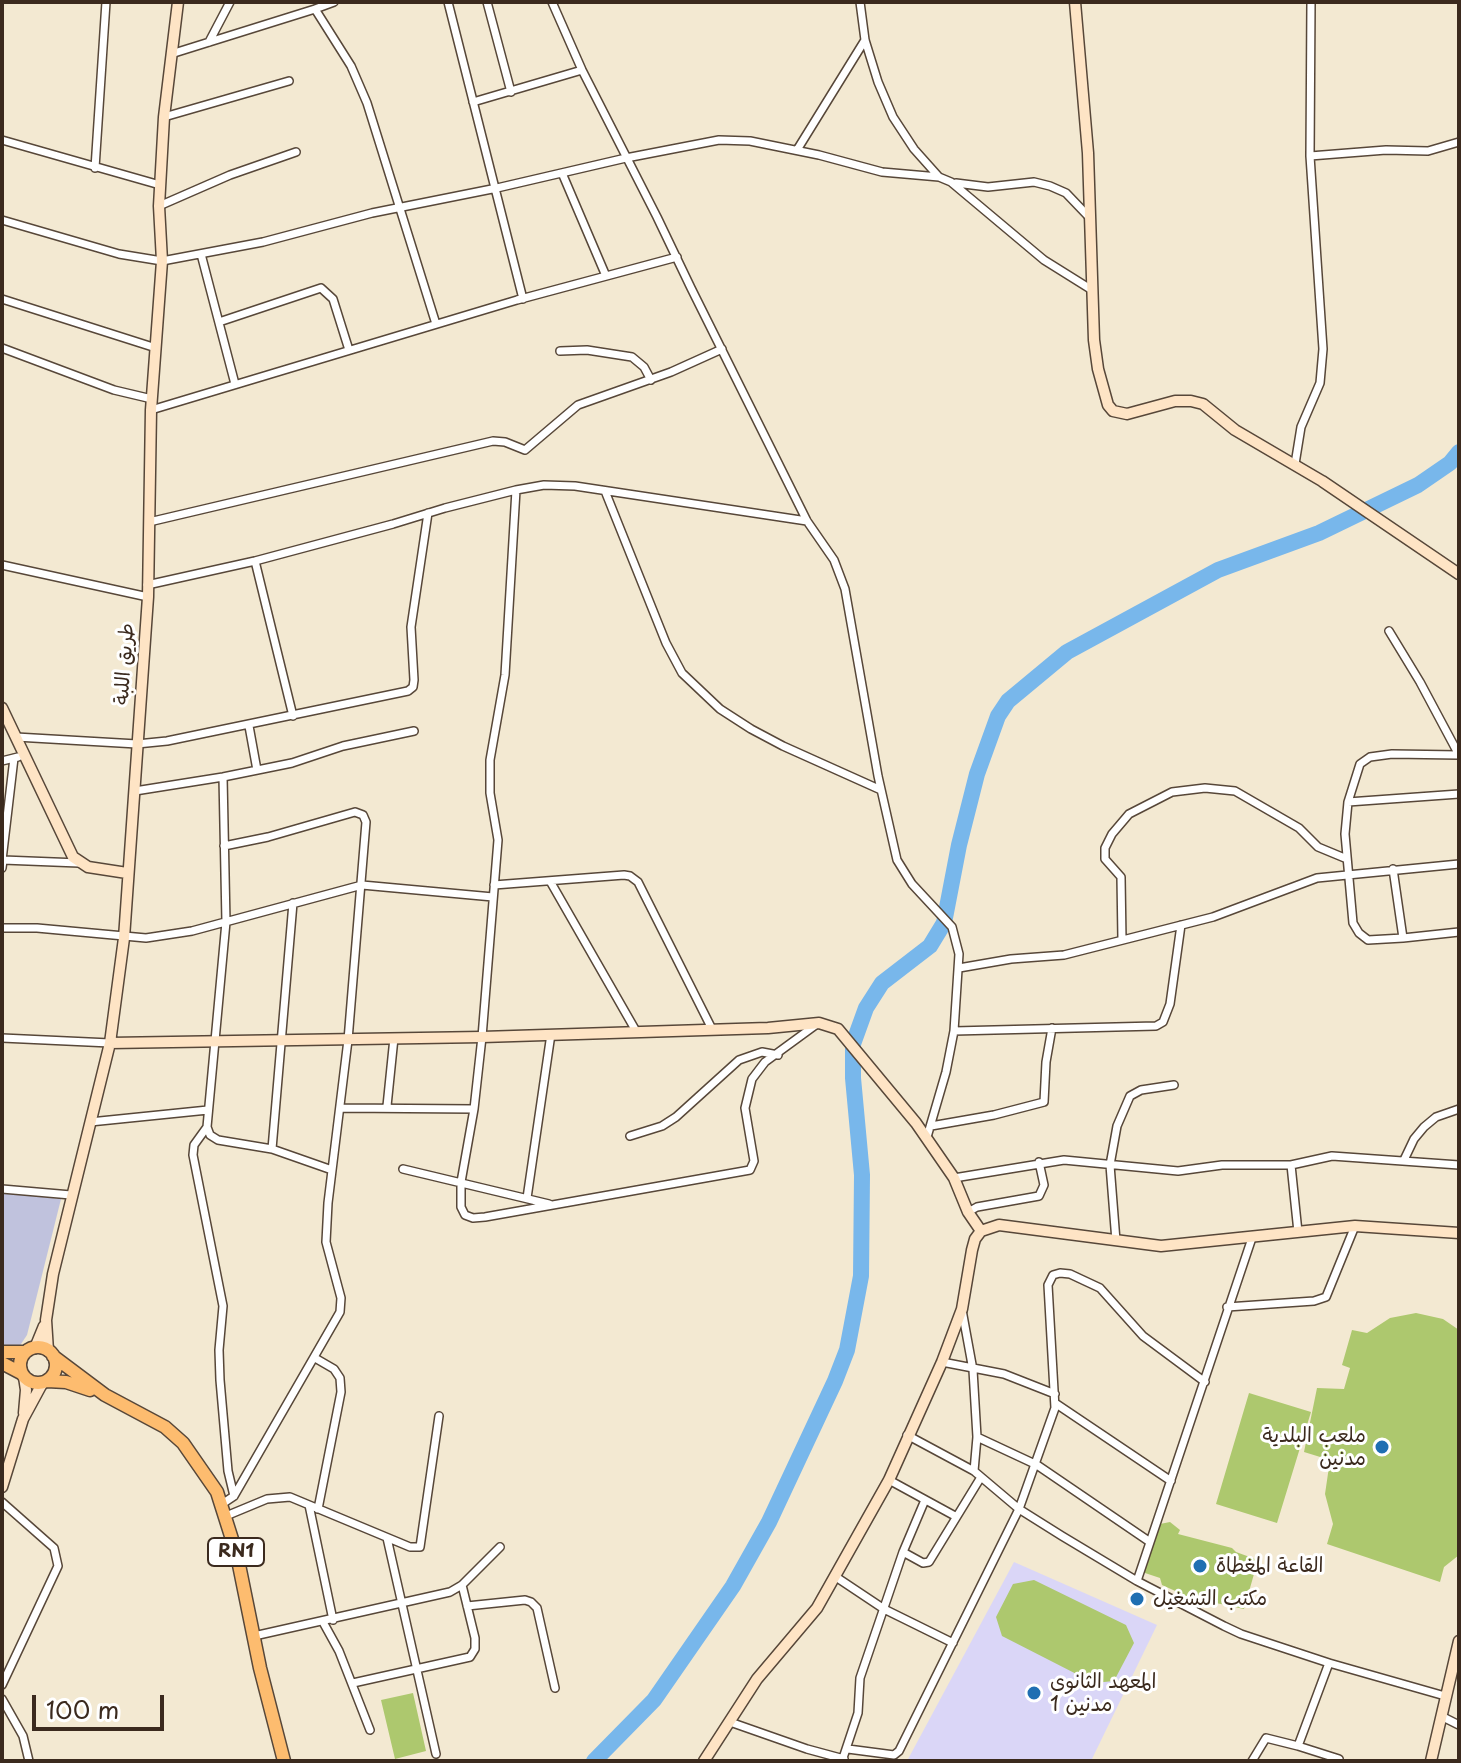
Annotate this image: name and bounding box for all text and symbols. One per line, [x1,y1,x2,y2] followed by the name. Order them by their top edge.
[110,622,140,706] street label: طريق اللبة
[1263,1424,1366,1471] place label: ملعب البلدية مدنين
[1373,1438,1391,1456] marker: ملعب البلدية مدنين
[208,1538,264,1566] road number: RN1
[1216,1554,1323,1578] place label: القاعة المغطاة
[1191,1557,1209,1575] marker: القاعة المغطاة
[1153,1587,1267,1611] place label: مكتب التشغيل
[1128,1590,1146,1608] marker: مكتب التشغيل
[1050,1670,1157,1717] place label: المعهد الثانوي مدنين 1
[36,1679,168,1729] scale bar
[1025,1684,1043,1702] marker: المعهد الثانوي مدنين 1
[46,1691,119,1727] text: 100 m

